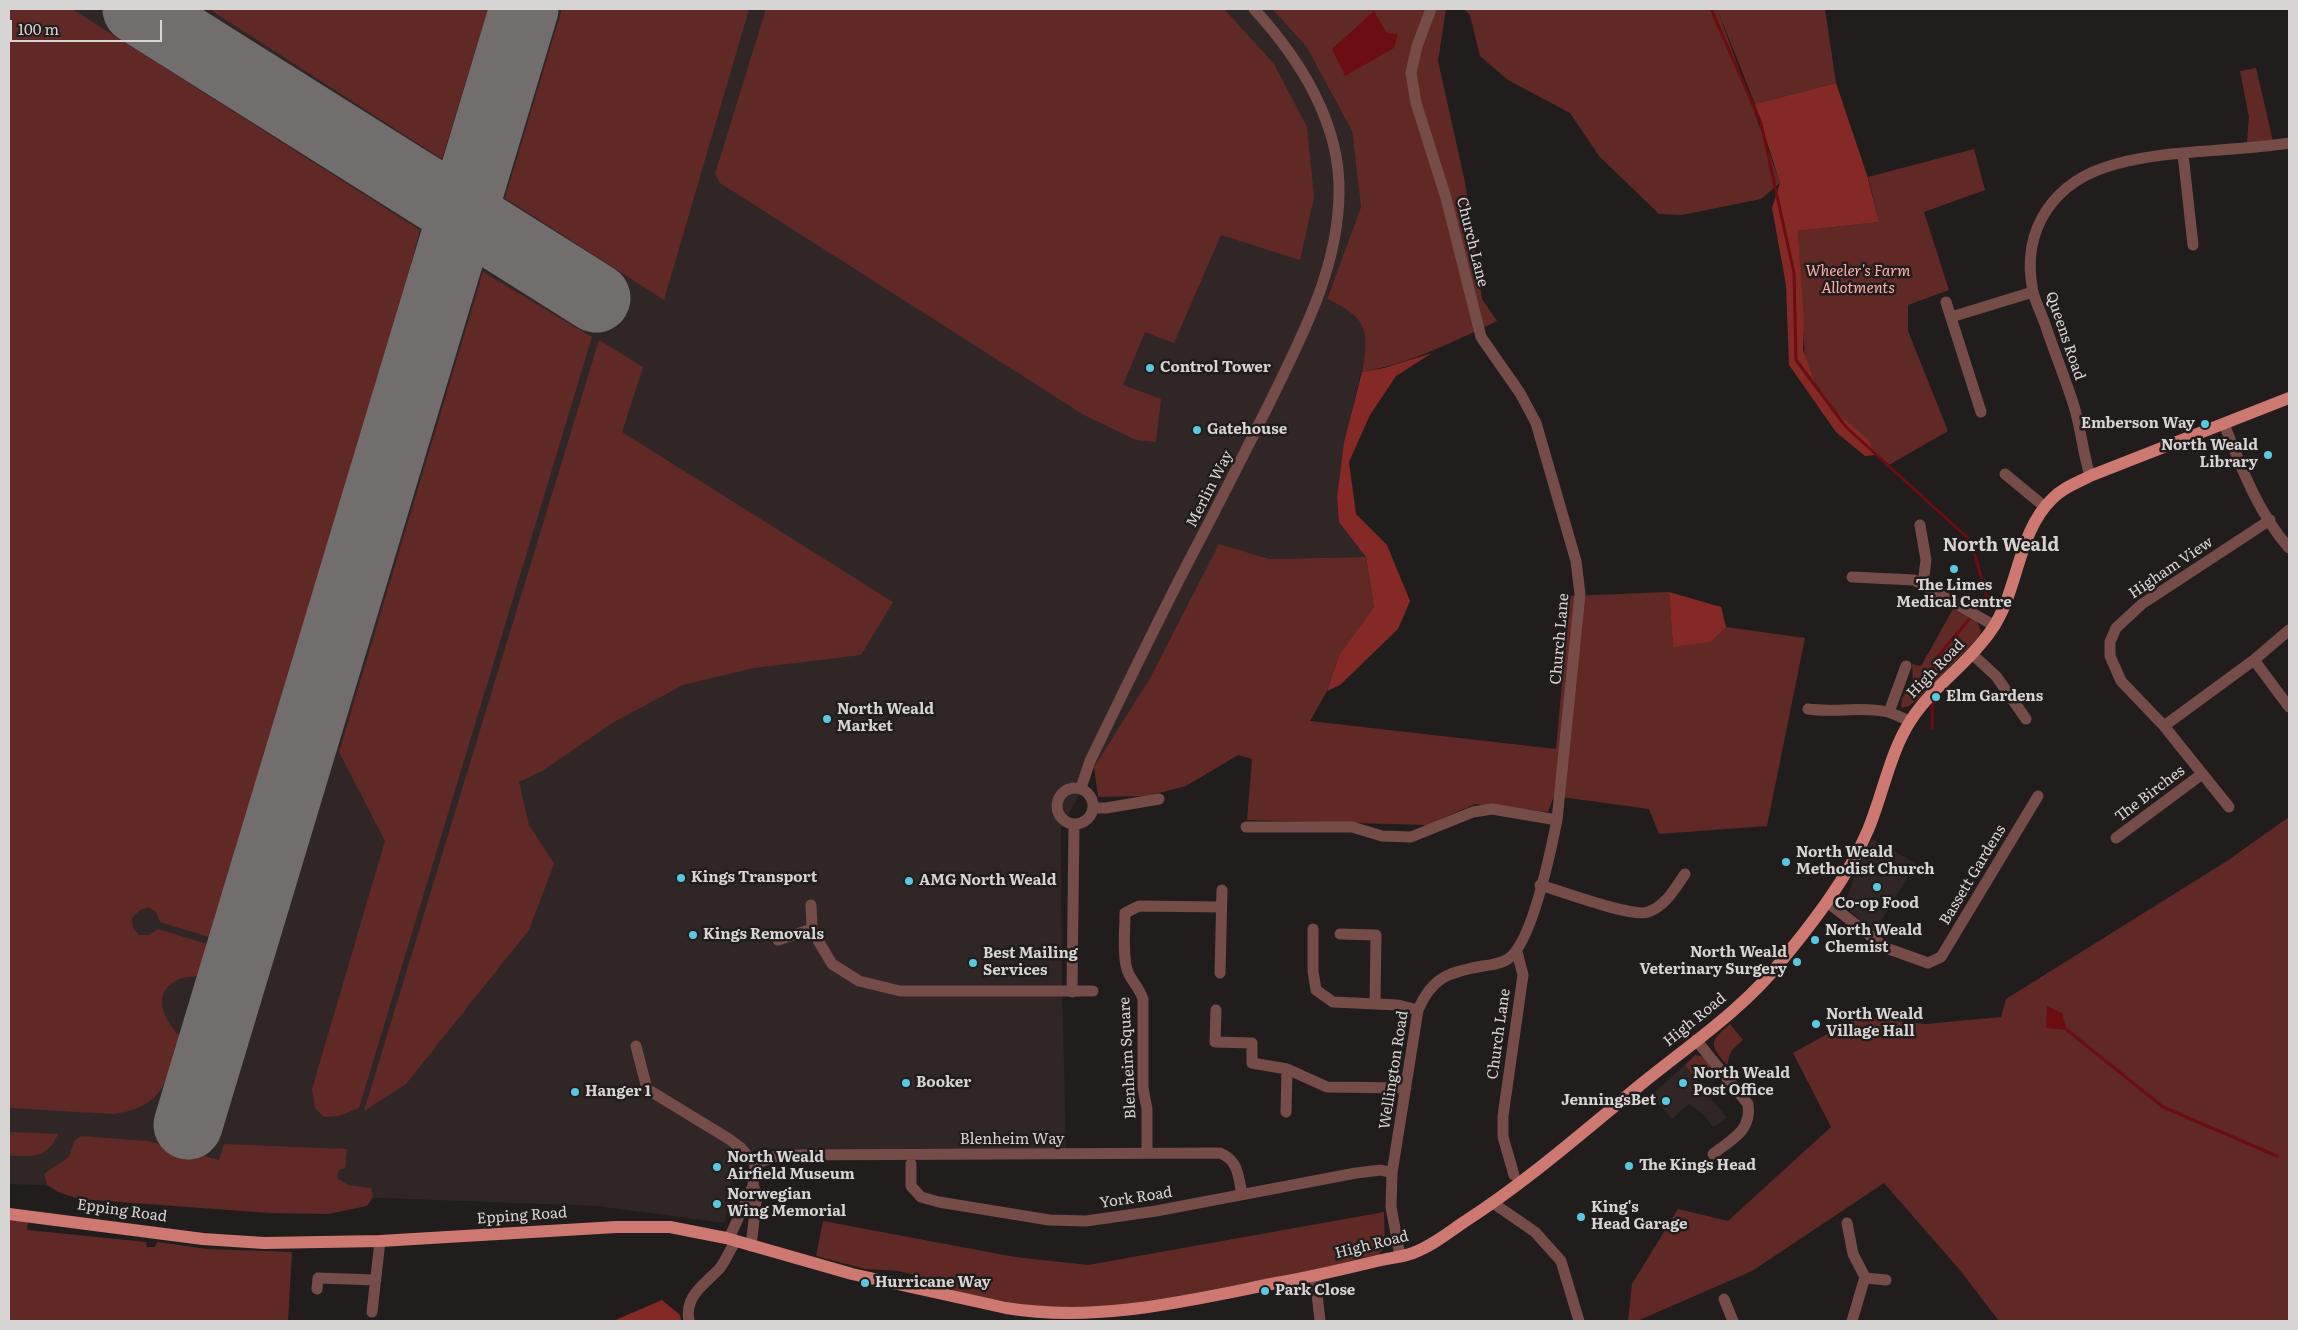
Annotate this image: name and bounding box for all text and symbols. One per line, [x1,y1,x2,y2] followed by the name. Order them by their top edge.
[12,10,165,42] scale bar
[18,17,59,40] text: 100 m
[1452,195,1492,289] street label: Church Lane
[1806,263,1910,298] park label: Wheeler's Farm Allotments
[2041,289,2089,383] street label: Queens Road
[1160,359,1271,377] place label: Control Tower
[1144,362,1156,374] marker: Control Tower
[2081,415,2195,433] place label: Emberson Way
[2199,418,2211,430] marker: Emberson Way
[1207,421,1287,439] place label: Gatehouse
[1191,424,1203,436] marker: Gatehouse
[2161,437,2258,472] place label: North Weald Library
[1183,447,1237,531] street label: Merlin Way
[2262,449,2274,461] marker: North Weald Library
[2126,533,2216,603] street label: Higham View
[1943,535,2059,557] district label: North Weald
[1948,563,1960,575] marker: The Limes Medical Centre
[1896,577,2012,612] place label: The Limes Medical Centre
[1547,593,1573,685] street label: Church Lane
[1903,636,1969,702] street label: High Road
[1946,688,2043,706] place label: Elm Gardens
[1930,691,1942,703] marker: Elm Gardens
[837,701,934,736] place label: North Weald Market
[821,713,833,725] marker: North Weald Market
[2112,762,2188,826] street label: The Birches
[1936,822,2010,928] street label: Bassett Gardens
[1796,844,1935,879] place label: North Weald Methodist Church
[1780,856,1792,868] marker: North Weald Methodist Church
[691,869,817,887] place label: Kings Transport
[675,872,687,884] marker: Kings Transport
[919,872,1057,890] place label: AMG North Weald
[903,875,915,887] marker: AMG North Weald
[1871,881,1883,893] marker: Co-op Food
[1835,895,1919,913] place label: Co-op Food
[1825,922,1922,957] place label: North Weald Chemist
[703,926,824,944] place label: Kings Removals
[687,929,699,941] marker: Kings Removals
[1809,934,1821,946] marker: North Weald Chemist
[1640,944,1787,979] place label: North Weald Veterinary Surgery
[983,945,1078,980] place label: Best Mailing Services
[1791,956,1803,968] marker: North Weald Veterinary Surgery
[967,957,979,969] marker: Best Mailing Services
[1484,987,1514,1081] street label: Church Lane
[1660,989,1730,1051] street label: High Road
[1116,996,1140,1120] street label: Blenheim Square
[1826,1006,1923,1041] place label: North Weald Village Hall
[1376,1009,1412,1131] street label: Wellington Road
[1810,1018,1822,1030] marker: North Weald Village Hall
[1693,1065,1790,1100] place label: North Weald Post Office
[916,1074,971,1092] place label: Booker
[900,1077,912,1089] marker: Booker
[1677,1077,1689,1089] marker: North Weald Post Office
[585,1083,651,1101] place label: Hanger 1
[569,1086,581,1098] marker: Hanger 1
[1561,1092,1656,1110] place label: JenningsBet
[1660,1095,1672,1107] marker: JenningsBet
[960,1131,1064,1149] street label: Blenheim Way
[727,1149,855,1184] place label: North Weald Airfield Museum
[1639,1157,1756,1175] place label: The Kings Head
[1623,1160,1635,1172] marker: The Kings Head
[711,1161,723,1173] marker: North Weald Airfield Museum
[1098,1183,1174,1213] street label: York Road
[727,1186,846,1221] place label: Norwegian Wing Memorial
[76,1196,168,1226] street label: Epping Road
[711,1198,723,1210] marker: Norwegian Wing Memorial
[1591,1199,1687,1234] place label: King's Head Garage
[476,1204,568,1228] street label: Epping Road
[1575,1211,1587,1223] marker: King's Head Garage
[1333,1227,1411,1263] street label: High Road
[875,1274,991,1292] place label: Hurricane Way
[859,1277,871,1289] marker: Hurricane Way
[1275,1282,1355,1300] place label: Park Close
[1259,1285,1271,1297] marker: Park Close

